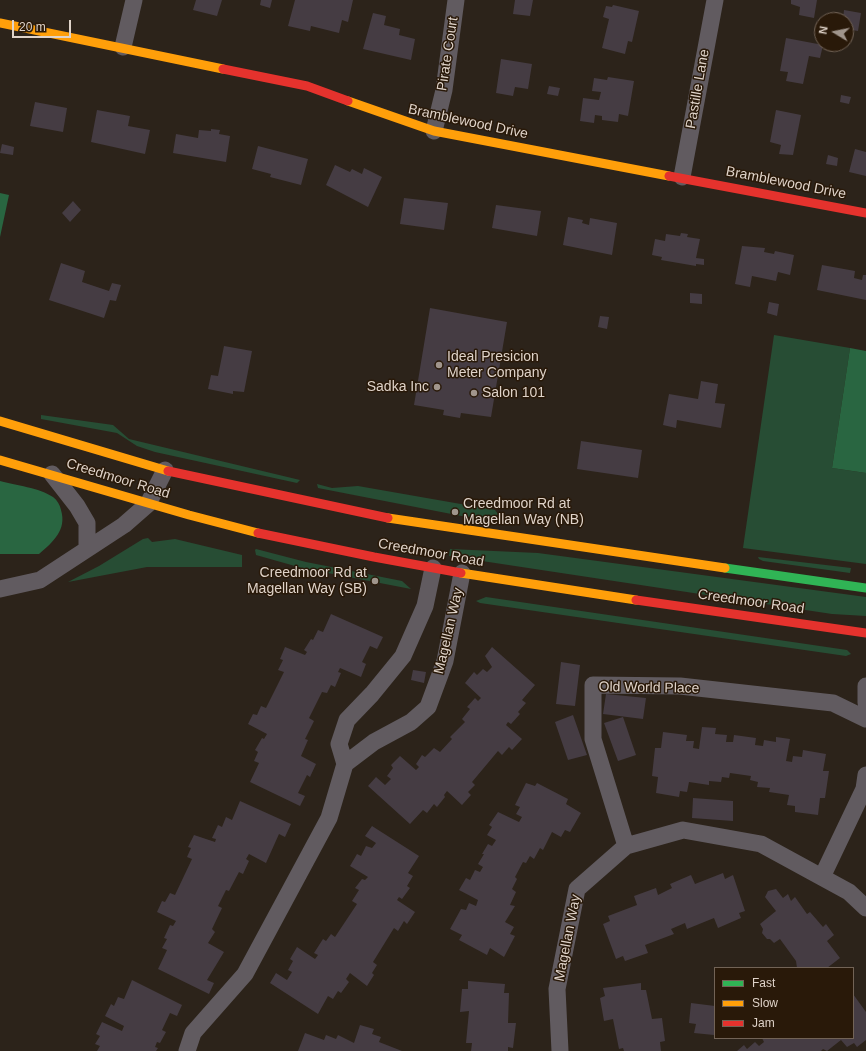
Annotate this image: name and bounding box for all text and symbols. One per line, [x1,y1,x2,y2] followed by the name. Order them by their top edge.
[14,12,73,38] scale bar
[814,12,854,52] north arrow
[434,16,462,92] street label: Pirate Court
[19,20,46,34] text: 20 m
[817,25,830,35] text: N
[683,48,713,130] street label: Pastille Lane
[407,101,529,143] street label: Bramblewood Drive
[724,163,848,203] street label: Bramblewood Drive
[447,349,547,382] place label: Ideal Presicion Meter Company
[434,360,444,370] marker: Ideal Presicion Meter Company
[367,379,429,395] place label: Sadka Inc
[432,382,442,392] marker: Sadka Inc
[482,385,545,401] place label: Salon 101
[469,388,479,398] marker: Salon 101
[64,455,172,503] street label: Creedmoor Road
[463,496,584,528] place label: Creedmoor Rd at Magellan Way (NB)
[450,507,460,517] marker: Creedmoor Rd at Magellan Way (NB)
[377,535,485,571] street label: Creedmoor Road
[247,565,367,598] place label: Creedmoor Rd at Magellan Way (SB)
[370,576,380,586] marker: Creedmoor Rd at Magellan Way (SB)
[431,586,467,676] street label: Magellan Way
[697,586,805,618] street label: Creedmoor Road
[598,679,700,697] street label: Old World Place
[551,893,585,983] street label: Magellan Way
[714,967,854,1039] legend
[752,976,775,990] text: Fast
[752,996,778,1010] text: Slow
[752,1016,775,1030] text: Jam

